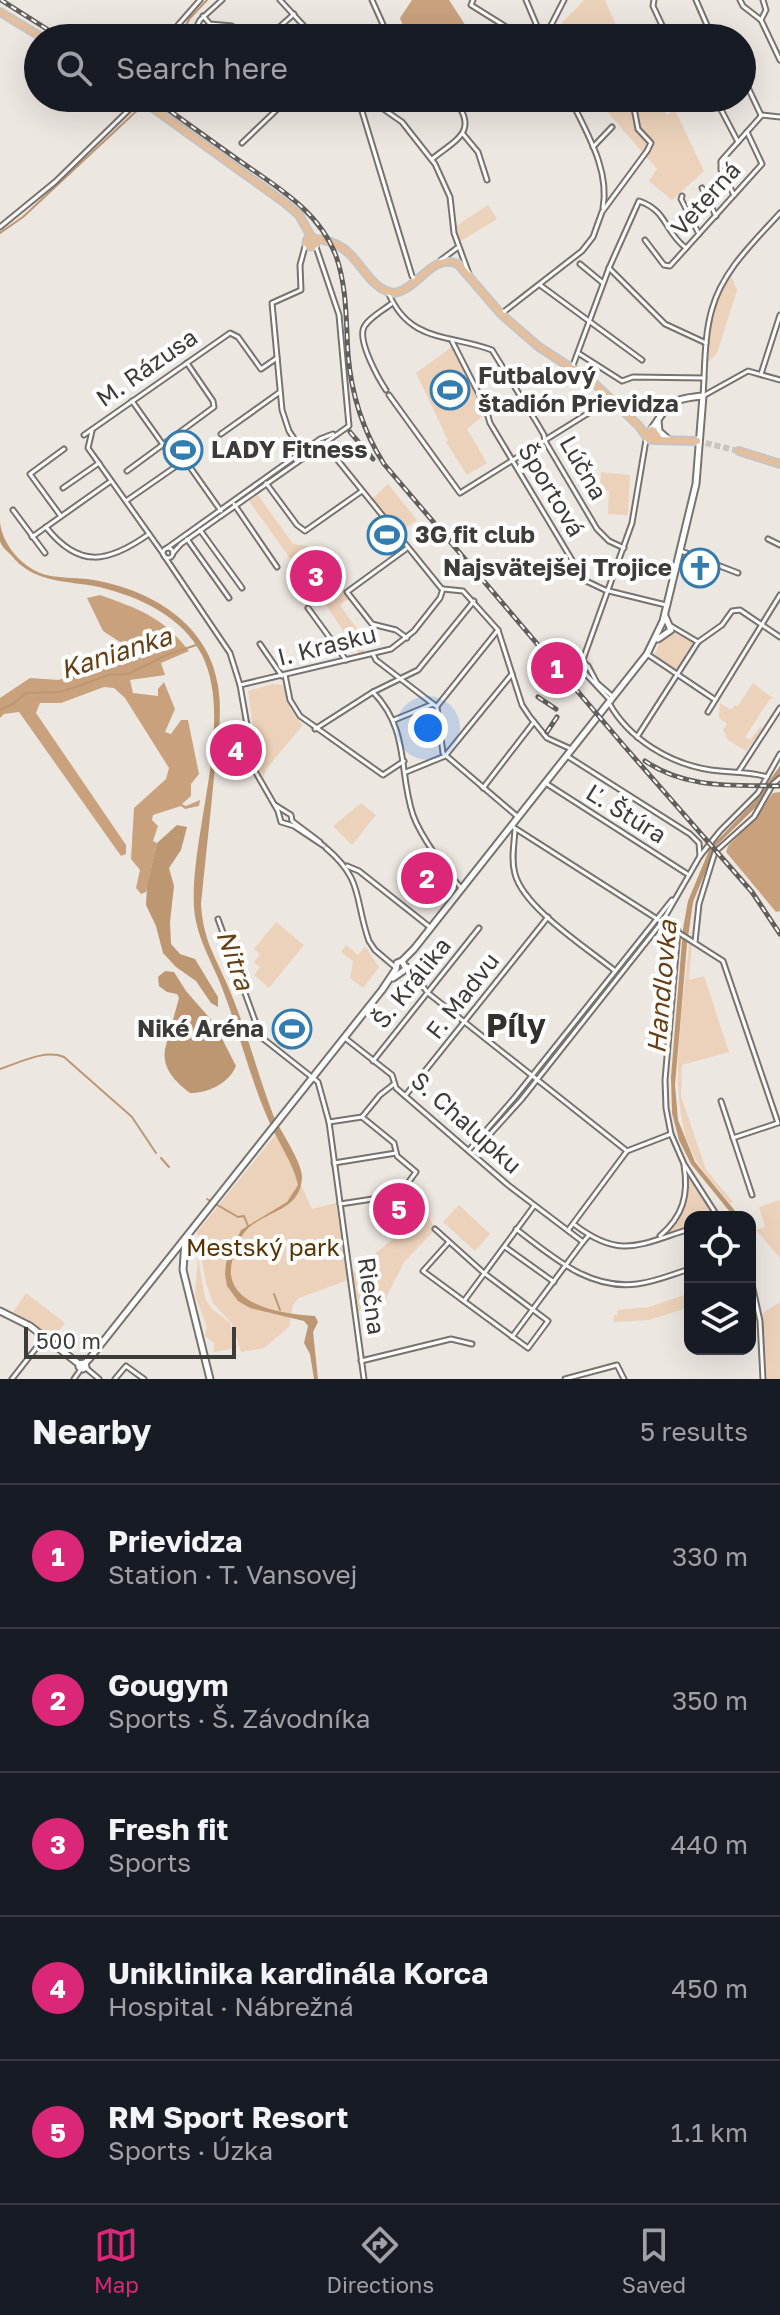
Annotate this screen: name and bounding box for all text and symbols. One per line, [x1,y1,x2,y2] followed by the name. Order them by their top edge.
[24,24,756,112] search box
[52,46,96,90] icon: search
[116,50,288,86] text: Search here
[664,155,746,241] street label: Veterná
[90,321,202,412] street label: M. Rázusa
[478,360,679,417] place label: Futbalový štadión Prievidza
[429,369,471,411] sports icon: Futbalový štadión Prievidza
[162,429,204,471] sports icon: LADY Fitness
[554,430,614,504] street label: Lúčna
[211,434,368,463] place label: LADY Fitness
[513,437,592,541] street label: Športová
[366,514,408,556] sports icon: 3G fit club
[415,519,535,548] place label: 3G fit club
[290,546,342,606] pin: 3
[679,547,721,589] church icon: Najsvätejšej Trojice
[443,552,672,581] place label: Najsvätejšej Trojice
[274,618,379,671] street label: I. Krasku
[56,620,177,685] water label: Kanianka
[531,638,583,698] pin: 1
[408,708,448,748] your location
[210,720,262,780] pin: 4
[581,777,672,849] street label: Ľ. Štúra
[401,848,453,908] pin: 2
[640,918,683,1055] water label: Handlovka
[210,926,261,995] water label: Nitra
[365,931,456,1033] street label: Š. Králika
[419,946,504,1044] street label: F. Madvu
[486,1006,546,1044] district label: Píly
[271,1008,313,1050] sports icon: Niké Aréna
[137,1013,264,1042] place label: Niké Aréna
[406,1065,528,1179] street label: S. Chalupku
[373,1179,425,1239] pin: 5
[684,1211,756,1355] map controls
[684,1211,756,1283] button: locate
[186,1232,340,1261] park label: Mestský park
[353,1255,392,1336] street label: Riečna
[684,1283,756,1355] button: layers
[24,1323,236,1359] scale bar
[36,1327,101,1354] text: 500 m
[32,1411,152,1451] text: Nearby
[640,1416,748,1447] text: 5 results
[108,1523,243,1559] text: Prievidza
[51,1541,65,1572] text: 1
[672,1541,748,1572] text: 330 m
[108,1559,358,1590] text: Station · T. Vansovej
[108,1667,229,1703] text: Gougym
[50,1685,66,1716] text: 2
[672,1685,748,1716] text: 350 m
[108,1703,371,1734] text: Sports · Š. Závodníka
[108,1811,228,1847] text: Fresh fit
[50,1829,66,1860] text: 3
[671,1829,748,1860] text: 440 m
[108,1847,191,1878] text: Sports
[108,1955,488,1991] text: Uniklinika kardinála Korca
[50,1973,66,2004] text: 4
[671,1973,748,2004] text: 450 m
[108,1991,354,2022] text: Hospital · Nábrežná
[108,2099,349,2135] text: RM Sport Resort
[50,2117,66,2148] text: 5
[671,2117,748,2148] text: 1.1 km
[108,2135,273,2166] text: Sports · Úzka
[94,2223,139,2298] tab: Map
[327,2223,434,2298] tab: Directions
[622,2223,686,2298] tab: Saved

